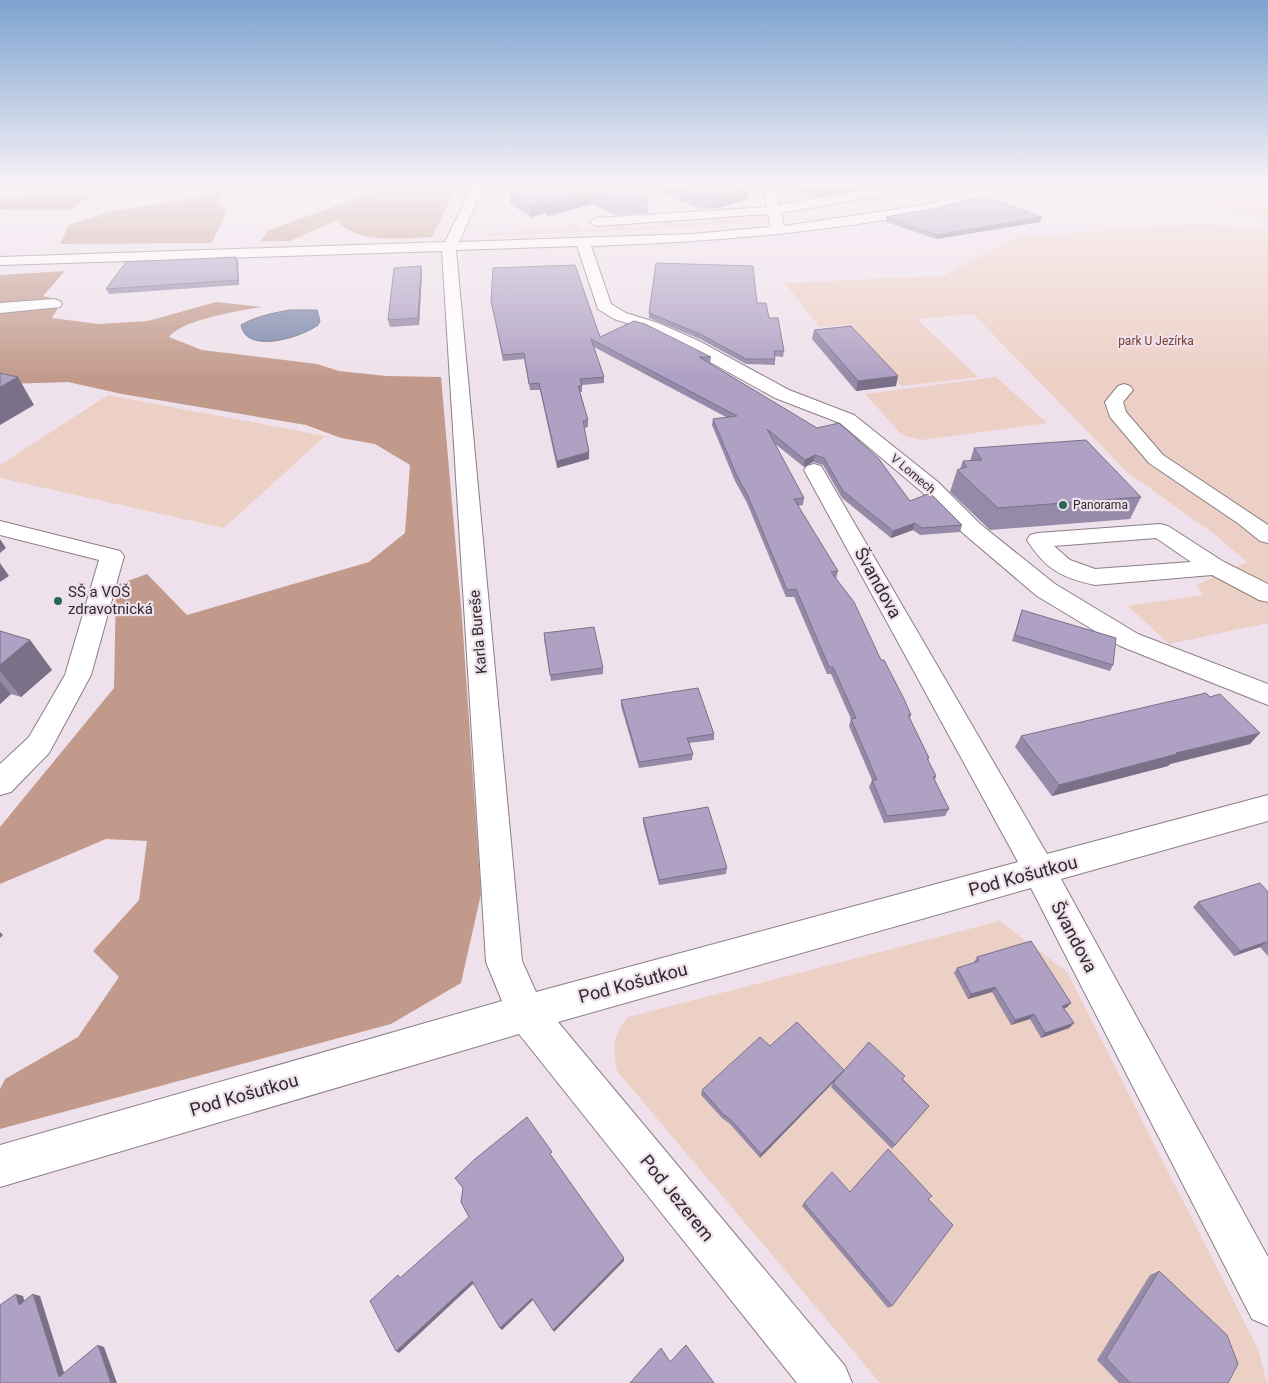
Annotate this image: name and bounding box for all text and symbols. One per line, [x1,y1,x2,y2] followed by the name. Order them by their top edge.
[1118,334,1194,348] park label: park U Jezírka
[888,451,938,497] street label: V Lomech
[1073,498,1128,512] place label: Panorama
[1057,499,1069,511] marker: Panorama
[850,544,906,622] street label: Švandova
[68,583,153,618] place label: SŠ a VOŠ zdravotnická
[465,589,491,675] street label: Karla Bureše
[52,595,64,607] marker: SŠ a VOŠ zdravotnická
[966,851,1080,900] street label: Pod Košutkou
[1047,898,1102,976] street label: Švandova
[576,958,690,1007] street label: Pod Košutkou
[187,1069,301,1120] street label: Pod Košutkou
[636,1150,719,1245] street label: Pod Jezerem

